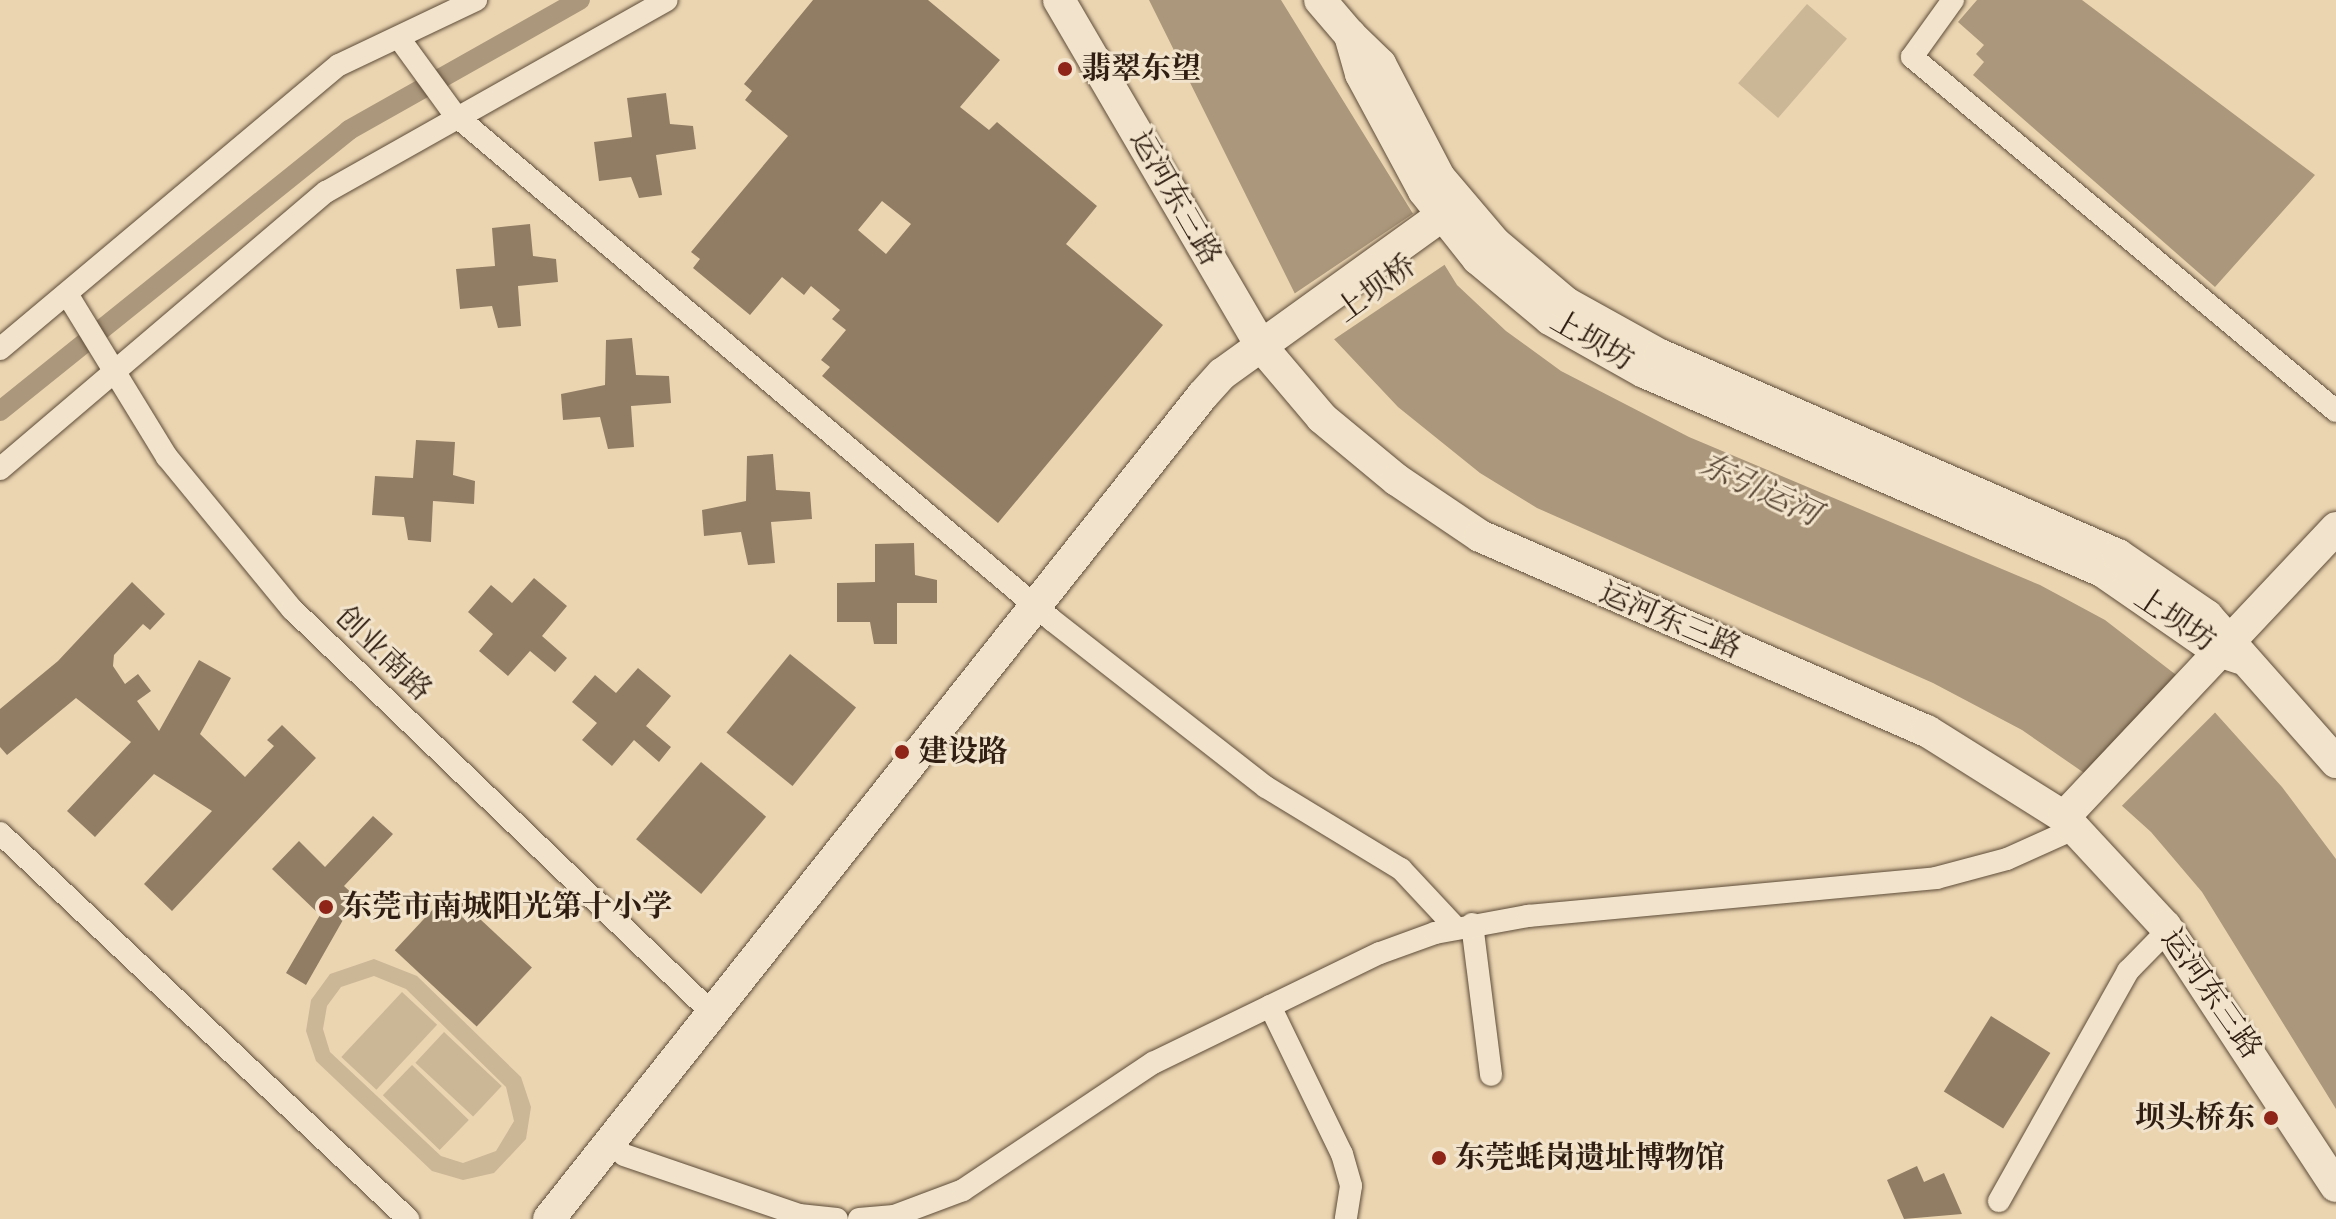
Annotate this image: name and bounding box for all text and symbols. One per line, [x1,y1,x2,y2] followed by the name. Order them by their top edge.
[1081,51,1201,87] place label: 翡翠东望
[1056,60,1074,78] marker: 翡翠东望
[1122,124,1228,272] street label: 运河东三路
[1329,248,1423,330] street label: 上坝桥
[1544,303,1640,379] street label: 上坝坊
[1694,446,1826,534] water label: 东引运河
[1594,575,1746,667] street label: 运河东三路
[2128,580,2222,660] street label: 上坝坊
[327,599,439,709] street label: 创业南路
[918,734,1008,770] place label: 建设路
[893,743,911,761] marker: 建设路
[342,889,672,925] place label: 东莞市南城阳光第十小学
[317,898,335,916] marker: 东莞市南城阳光第十小学
[2153,922,2269,1066] street label: 运河东三路
[2135,1100,2255,1136] place label: 坝头桥东
[2262,1109,2280,1127] marker: 坝头桥东
[1455,1140,1725,1176] place label: 东莞蚝岗遗址博物馆
[1430,1149,1448,1167] marker: 东莞蚝岗遗址博物馆

